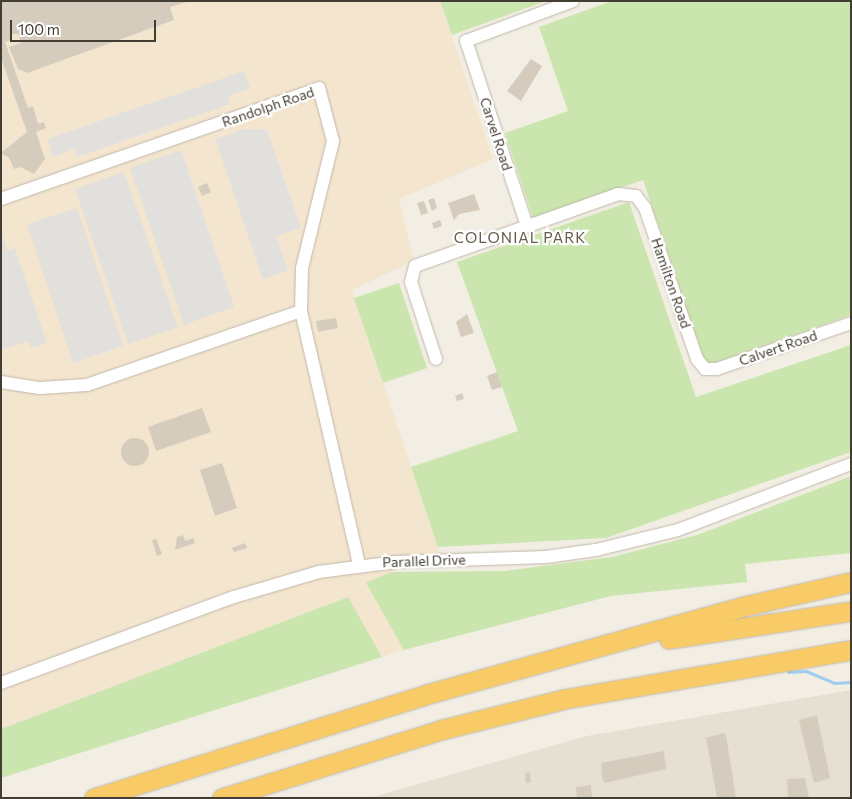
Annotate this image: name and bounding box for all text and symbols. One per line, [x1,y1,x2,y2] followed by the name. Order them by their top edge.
[12,10,159,42] scale bar
[18,20,60,38] text: 100 m
[220,83,316,131] street label: Randolph Road
[476,95,516,173] street label: Carvel Road
[452,229,588,247] district label: COLONIAL PARK
[648,236,694,330] street label: Hamilton Road
[737,327,819,369] street label: Calvert Road
[382,551,466,571] street label: Parallel Drive

